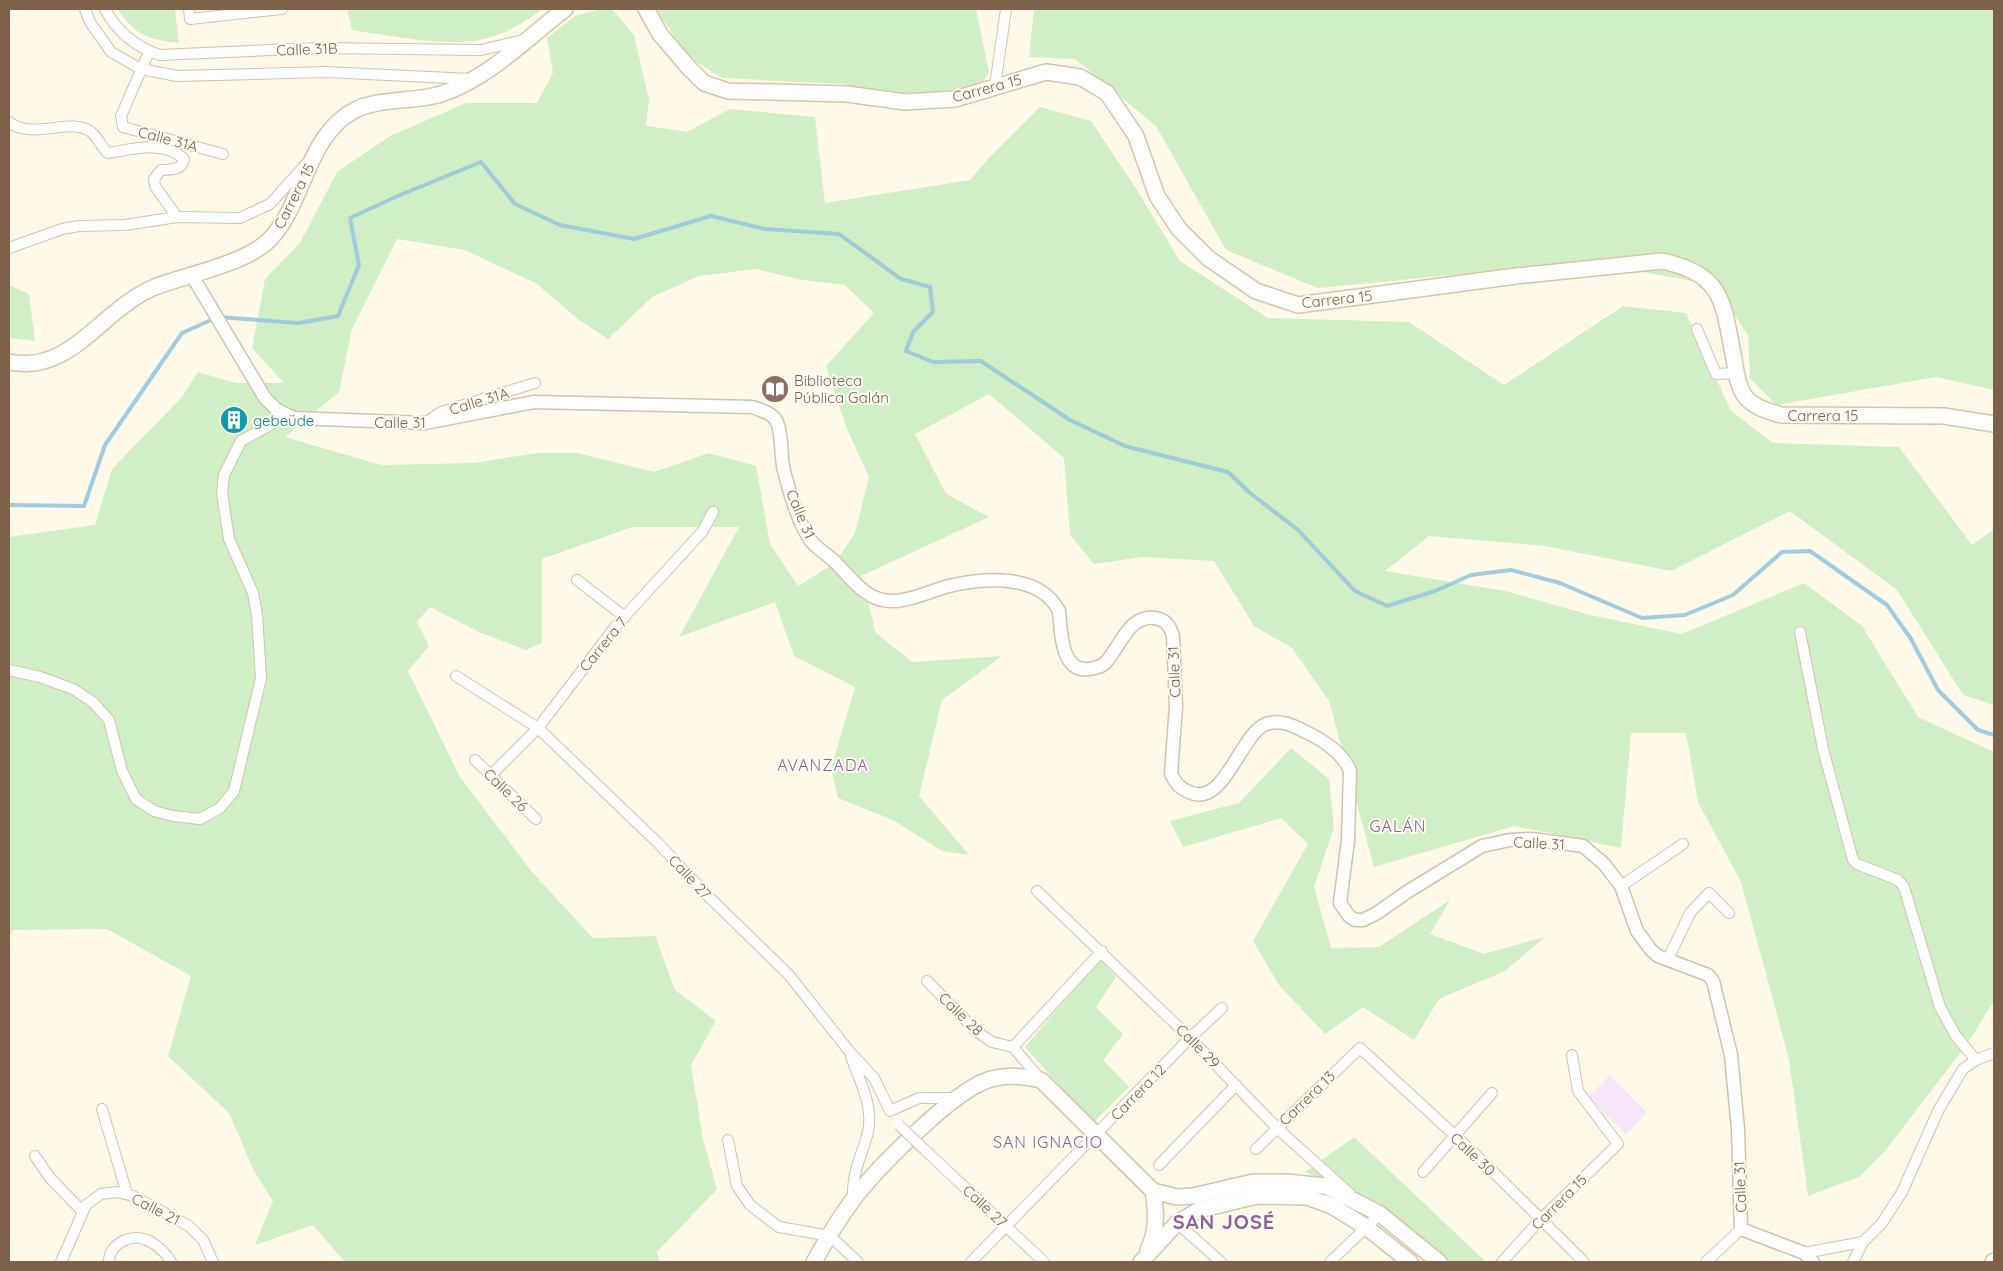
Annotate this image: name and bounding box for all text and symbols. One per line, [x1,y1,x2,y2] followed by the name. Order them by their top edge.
[276,38,338,60] street label: Calle 31B
[950,70,1024,106] street label: Carrera 15
[136,122,200,156] street label: Calle 31A
[269,160,319,232] street label: Carrera 15
[1301,286,1373,312] street label: Carrera 15
[794,371,889,407] place label: Biblioteca Pública Galán
[760,374,790,404] library icon: Biblioteca Pública Galán
[447,383,511,419] street label: Calle 31A
[219,405,249,435] building icon: gebeüde
[1787,406,1859,425] street label: Carrera 15
[253,411,314,430] place label: gebeüde
[374,413,426,432] street label: Calle 31
[782,487,820,541] street label: Calle 31
[575,613,631,675] street label: Carrera 7
[1164,646,1184,698] street label: Calle 31
[777,755,869,775] district label: AVANZADA
[480,764,532,816] street label: Calle 26
[1370,816,1426,836] district label: GALÁN
[1513,832,1565,854] street label: Calle 31
[665,851,716,903] street label: Calle 27
[935,988,987,1040] street label: Calle 28
[1172,1020,1224,1072] street label: Calle 29
[1106,1060,1170,1124] street label: Carrera 12
[1275,1066,1339,1129] street label: Carrera 13
[1446,1128,1500,1180] street label: Calle 30
[993,1132,1103,1152] district label: SAN IGNACIO
[1730,1161,1750,1213] street label: Calle 31
[1527,1170,1591,1234] street label: Carrera 15
[959,1181,1011,1232] street label: Calle 27
[128,1189,184,1229] street label: Calle 21
[1173,1209,1275,1234] district label: SAN JOSÉ

